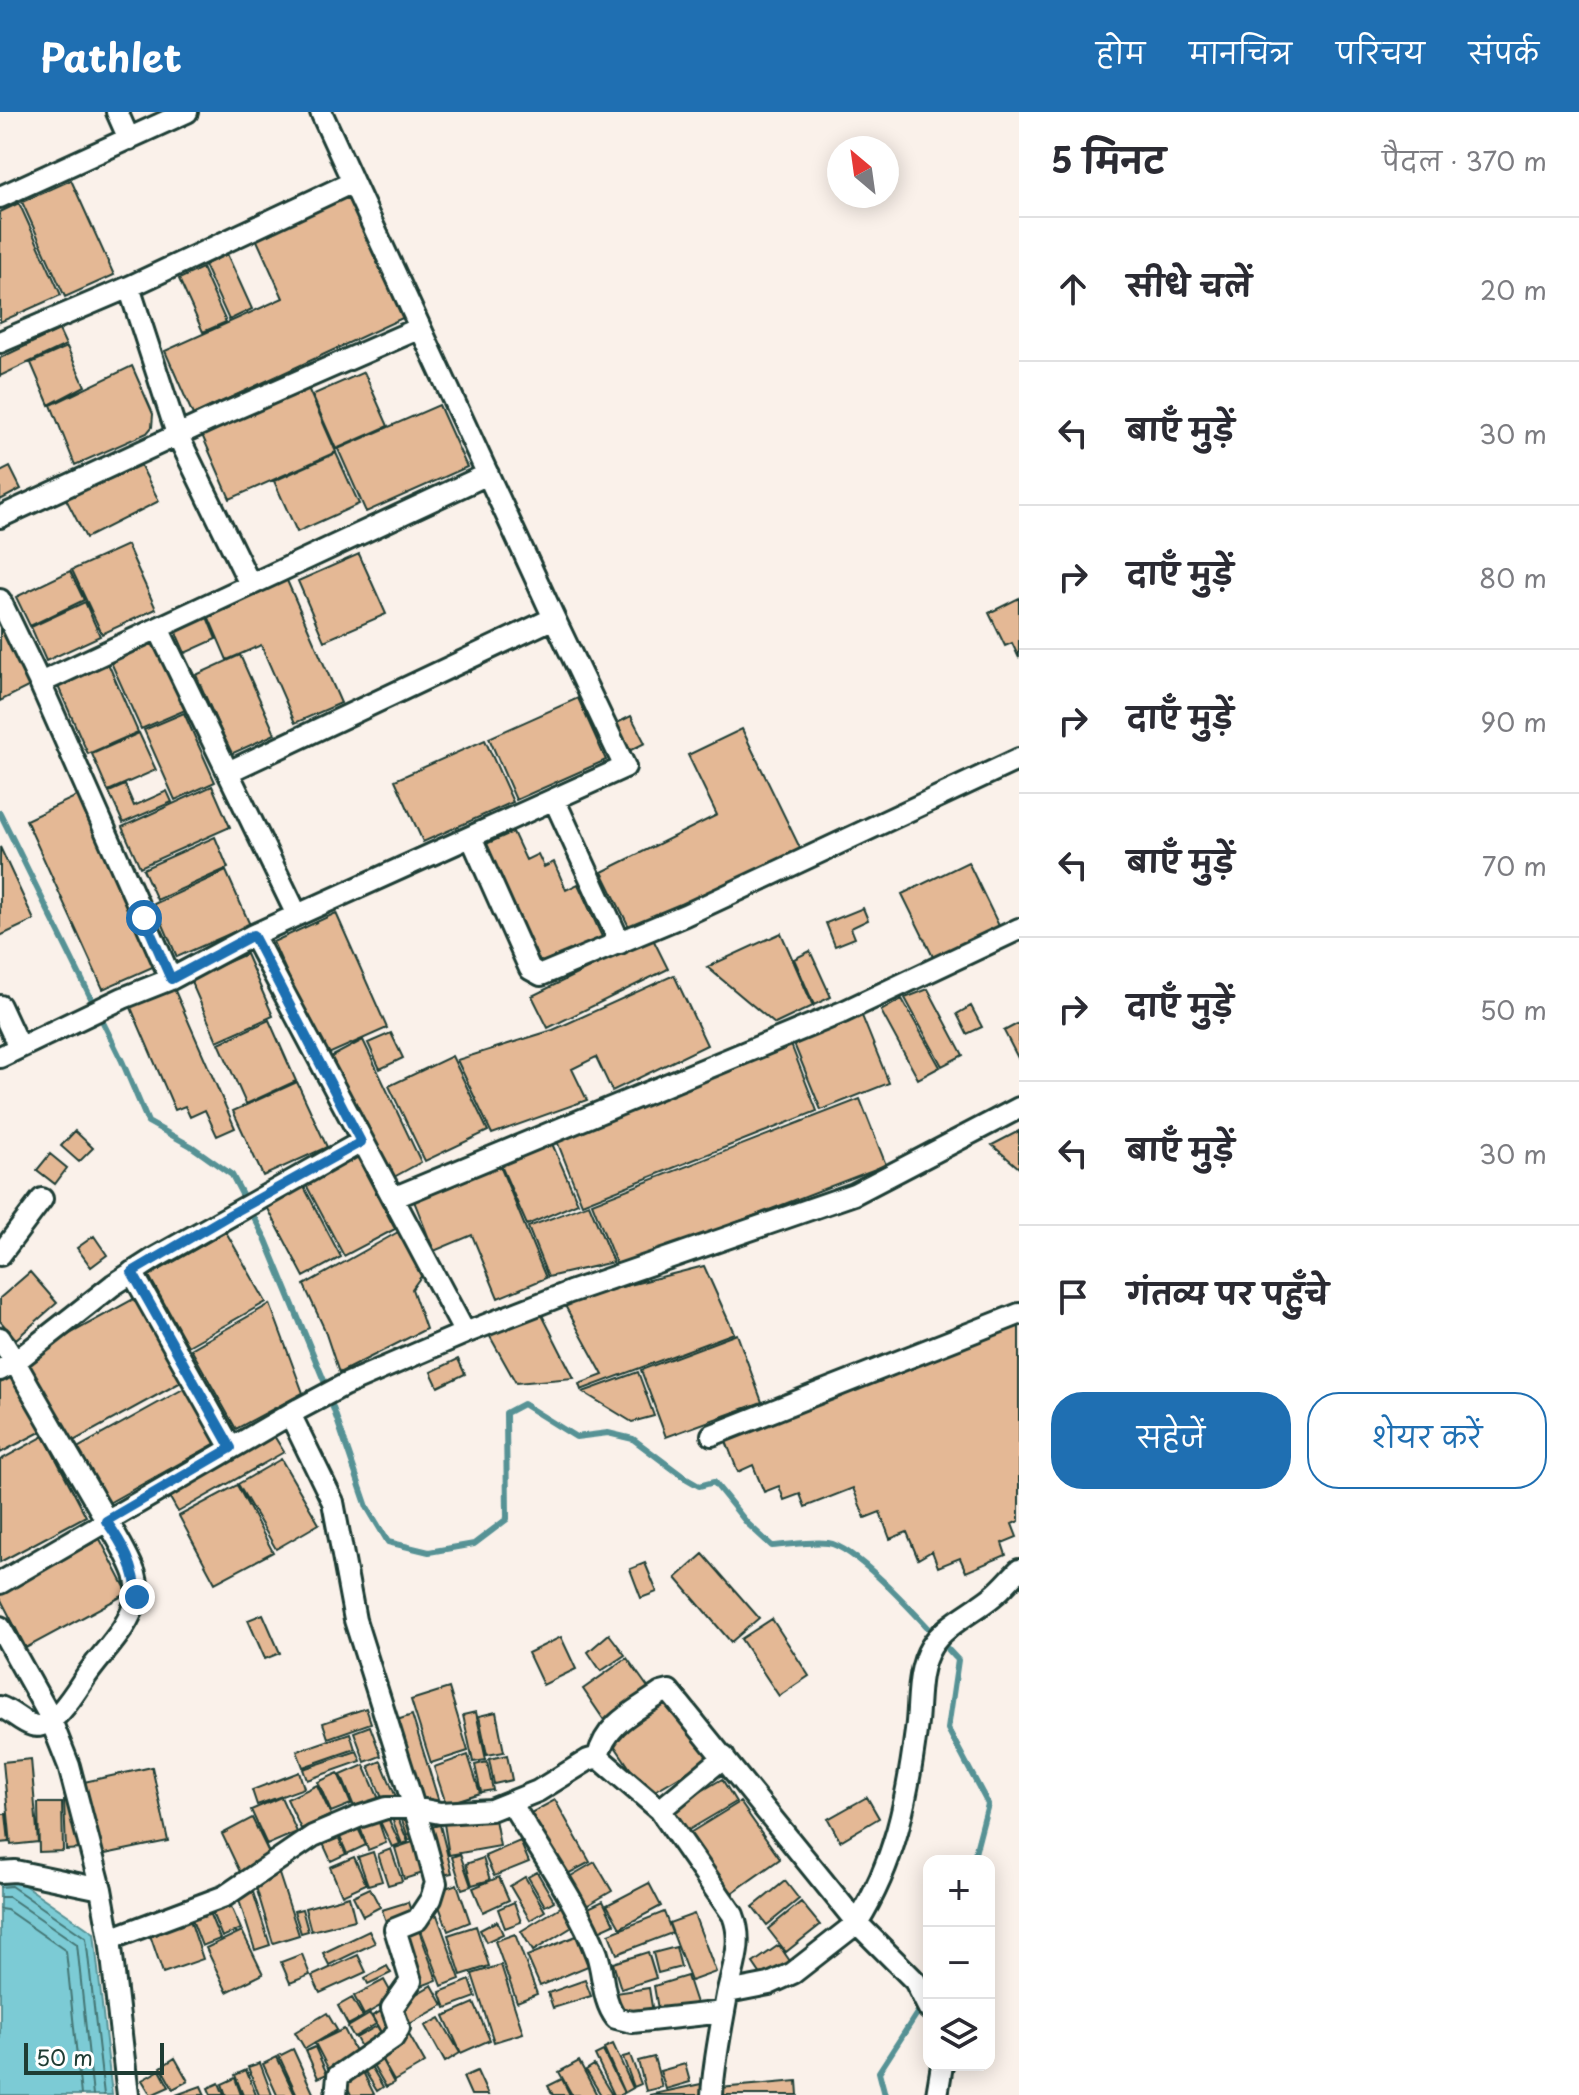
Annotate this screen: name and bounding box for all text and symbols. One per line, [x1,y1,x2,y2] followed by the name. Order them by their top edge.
[40,28,182,85] text: Pathlet
[1096,31,1145,74] text: होम
[1189,31,1292,74] text: मानचित्र
[1336,31,1425,74] text: परिचय
[1469,31,1539,74] text: संपर्क
[1051,133,1166,185] text: 5 मिनट
[827,136,899,208] north arrow
[1382,141,1547,180] text: पैदल · 370 m
[1127,262,1252,307] text: सीधे चलें
[1051,267,1095,311] icon: ahead
[1480,270,1547,309] text: 20 m
[1127,406,1234,451] text: बाएँ मुड़ें
[1051,411,1095,455] icon: left
[1479,414,1547,453] text: 30 m
[1127,550,1233,595] text: दाएँ मुड़ें
[1051,555,1095,599] icon: right
[1479,558,1547,597] text: 80 m
[1127,694,1233,739] text: दाएँ मुड़ें
[1051,699,1095,743] icon: right
[1480,702,1547,741] text: 90 m
[1127,838,1234,883] text: बाएँ मुड़ें
[1051,843,1095,887] icon: left
[1482,846,1547,885] text: 70 m
[126,900,162,936] route start
[1127,982,1233,1027] text: दाएँ मुड़ें
[1051,987,1095,1031] icon: right
[1480,990,1547,1029] text: 50 m
[1127,1126,1234,1171] text: बाएँ मुड़ें
[1051,1131,1095,1175] icon: left
[1479,1134,1547,1173] text: 30 m
[1127,1270,1329,1315] text: गंतव्य पर पहुँचे
[1051,1275,1095,1319] icon: arrive
[1051,1392,1291,1489] button: सहेजें
[1307,1392,1547,1489] button: शेयर करें
[119,1579,155,1615] route end
[923,1855,995,2071] map controls
[923,1855,995,1927] button: +
[923,1927,995,1999] button: −
[923,1999,995,2071] button: layers
[24,2039,164,2075] scale bar
[36,2040,93,2073] text: 50 m

